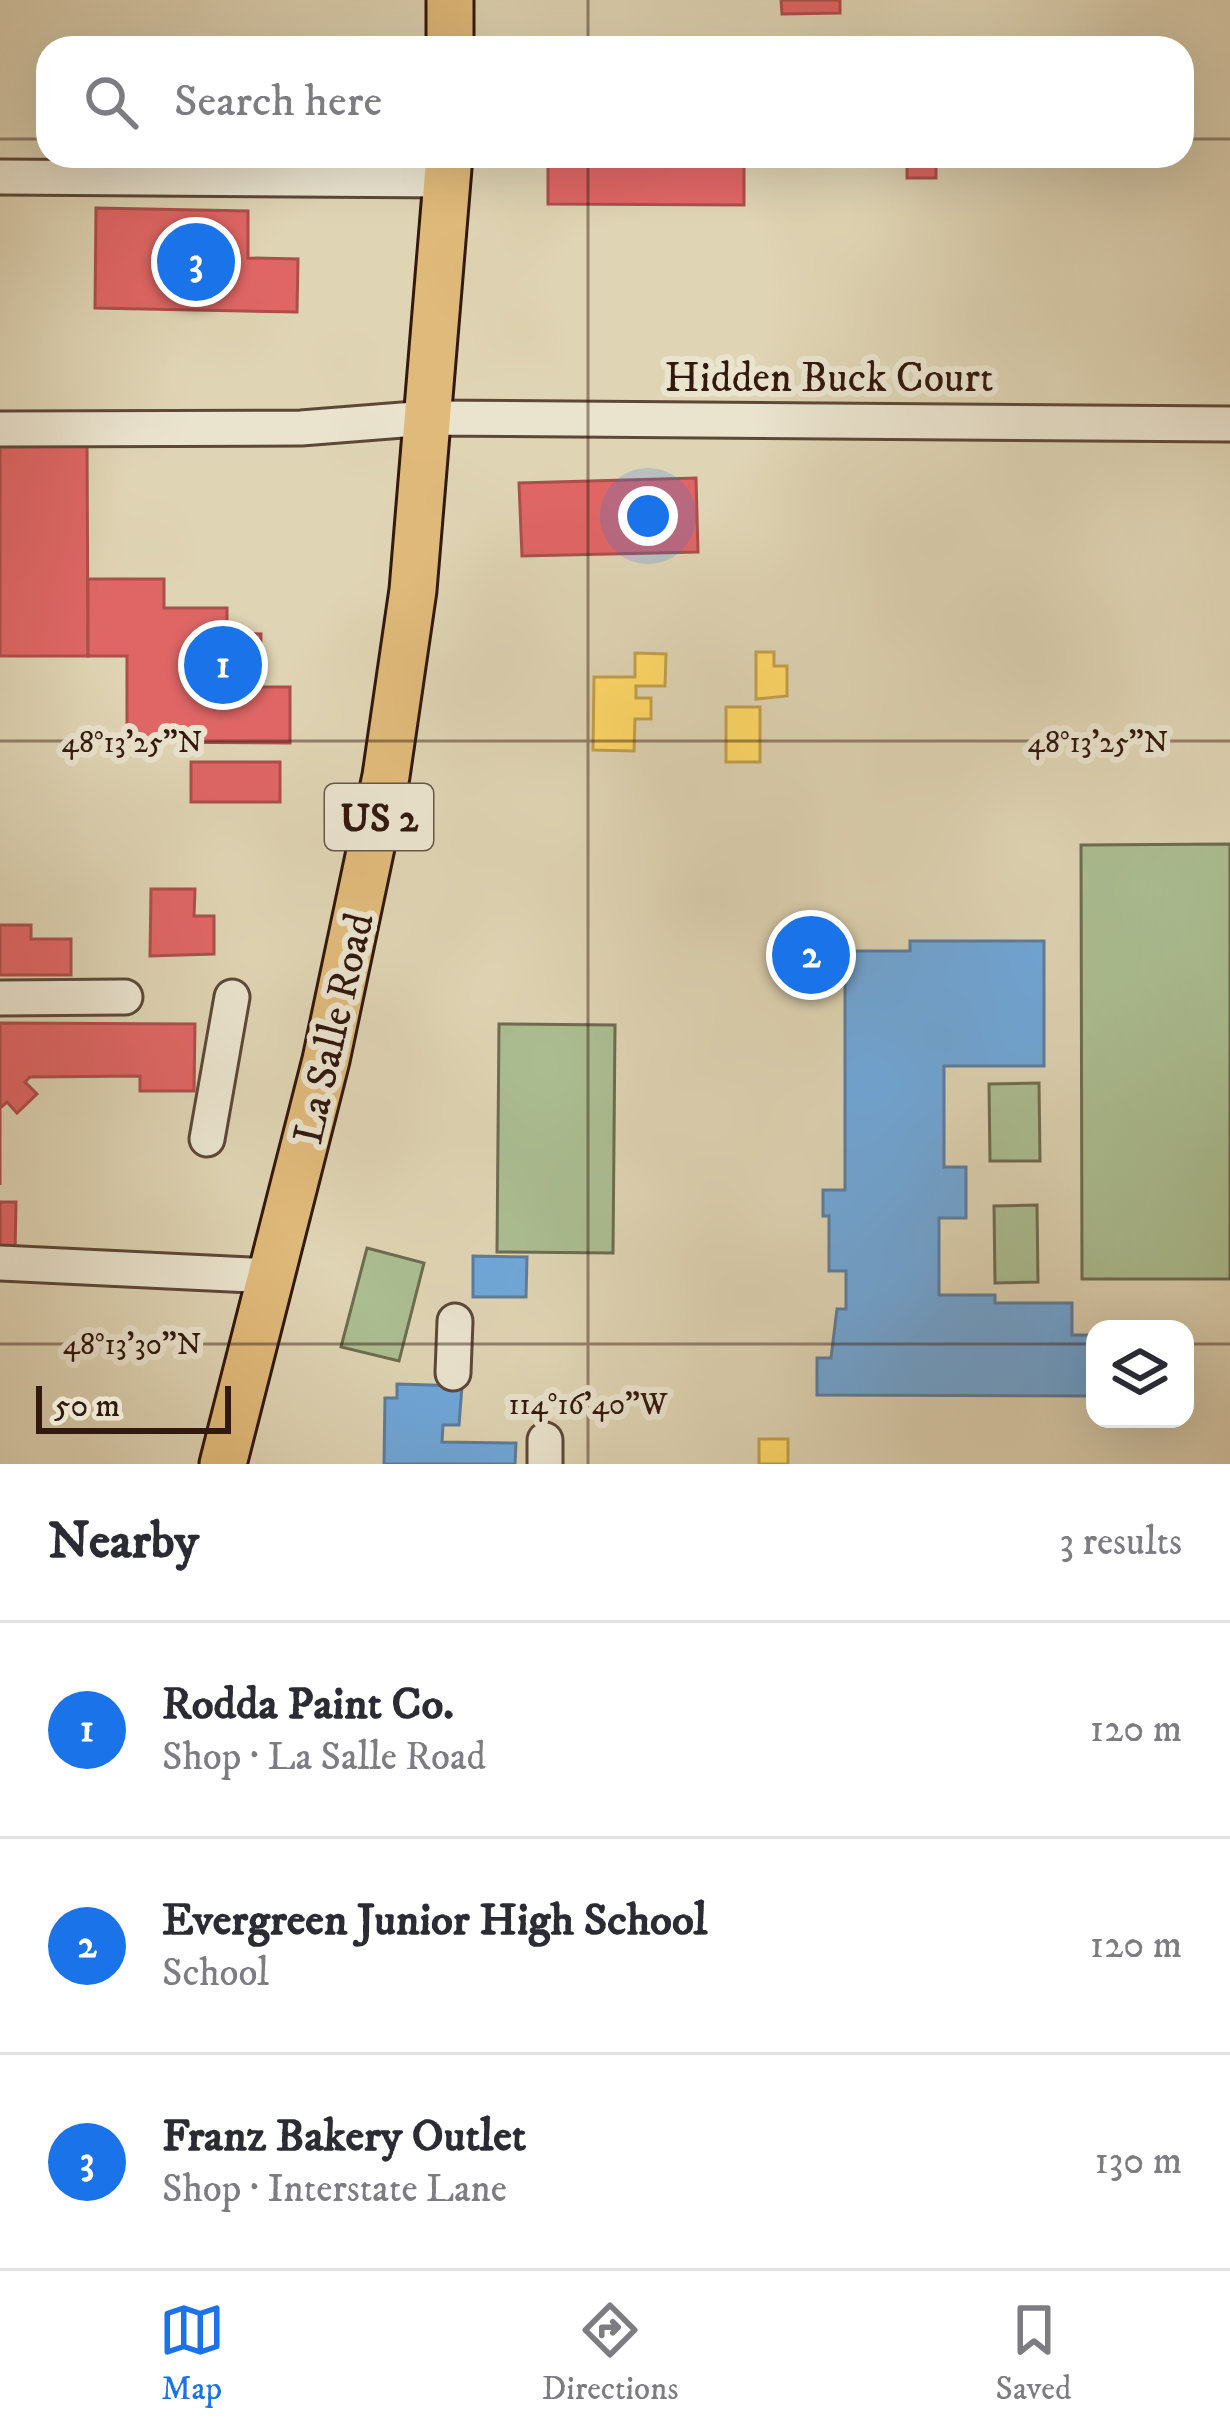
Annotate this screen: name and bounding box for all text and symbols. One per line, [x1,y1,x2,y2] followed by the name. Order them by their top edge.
[36,36,1194,168] search box
[78,69,144,135] icon: search
[174,74,382,130] text: Search here
[157,217,235,307] pin: 3
[665,353,993,405] street label: Hidden Buck Court
[618,486,678,546] your location
[184,620,262,710] pin: 1
[62,725,202,762] text: 48°13'25"N
[1028,725,1168,762] text: 48°13'25"N
[325,784,433,850] road number: US 2
[283,908,387,1149] street label: La Salle Road
[772,910,850,1000] pin: 2
[1086,1320,1194,1428] map controls
[1086,1320,1194,1428] button: layers
[63,1327,201,1364] text: 48°13'30"N
[36,1380,231,1433] scale bar
[54,1386,120,1427] text: 50 m
[509,1387,668,1424] text: 114°16'40"W
[48,1510,199,1574] text: Nearby
[1059,1518,1182,1567] text: 3 results
[162,1677,454,1733] text: Rodda Paint Co.
[80,1705,94,1754] text: 1
[1090,1705,1182,1754] text: 120 m
[162,1733,486,1782] text: Shop · La Salle Road
[162,1893,707,1949] text: Evergreen Junior High School
[77,1921,97,1970] text: 2
[1090,1921,1182,1970] text: 120 m
[162,1949,269,1998] text: School
[162,2109,526,2165] text: Franz Bakery Outlet
[80,2137,94,2186] text: 3
[1094,2137,1182,2186] text: 130 m
[162,2165,507,2214] text: Shop · Interstate Lane
[159,2297,225,2410] tab: Map
[542,2297,678,2410] tab: Directions
[996,2297,1071,2410] tab: Saved

